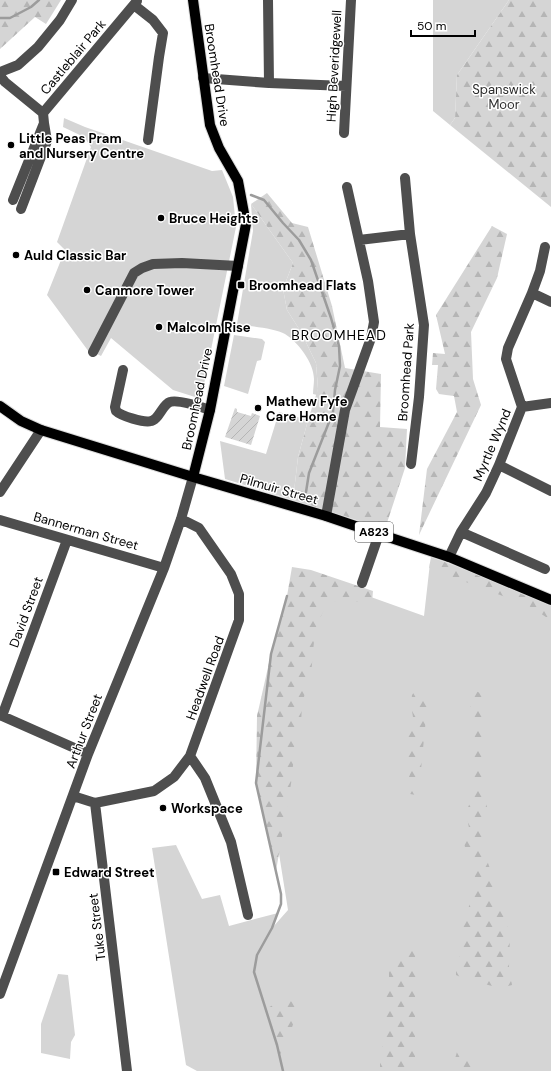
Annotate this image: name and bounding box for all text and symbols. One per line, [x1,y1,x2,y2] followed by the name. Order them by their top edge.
[323,10,345,122] street label: High Beveridgewell
[411,12,475,38] scale bar
[37,16,110,98] street label: Castleblair Park
[417,18,446,34] text: 50 m
[200,22,234,128] street label: Broomhead Drive
[472,81,536,113] park label: Spanswick Moor
[19,130,144,162] place label: Little Peas Pram and Nursery Centre
[6,140,16,150] marker: Little Peas Pram and Nursery Centre
[169,210,258,227] place label: Bruce Heights
[156,213,166,223] marker: Bruce Heights
[24,247,127,264] place label: Auld Classic Bar
[11,250,21,260] marker: Auld Classic Bar
[249,277,357,294] place label: Broomhead Flats
[236,280,246,290] marker: Broomhead Flats
[95,282,195,299] place label: Canmore Tower
[82,285,92,295] marker: Canmore Tower
[167,319,251,336] place label: Malcolm Rise
[154,322,164,332] marker: Malcolm Rise
[394,322,418,422] street label: Broomhead Park
[291,326,387,344] district label: BROOMHEAD
[178,346,216,452] street label: Broomhead Drive
[266,393,348,425] place label: Mathew Fyfe Care Home
[253,403,263,413] marker: Mathew Fyfe Care Home
[469,406,515,484] street label: Myrtle Wynd
[238,470,320,508] street label: Pilmuir Street
[32,508,140,554] street label: Bannerman Street
[355,522,393,542] road number: A823
[5,574,47,650] street label: David Street
[182,634,228,722] street label: Headwell Road
[62,691,106,771] street label: Arthur Street
[171,800,243,817] place label: Workspace
[158,803,168,813] marker: Workspace
[64,864,155,881] place label: Edward Street
[51,867,61,877] marker: Edward Street
[84,892,110,962] street label: Tuke Street

